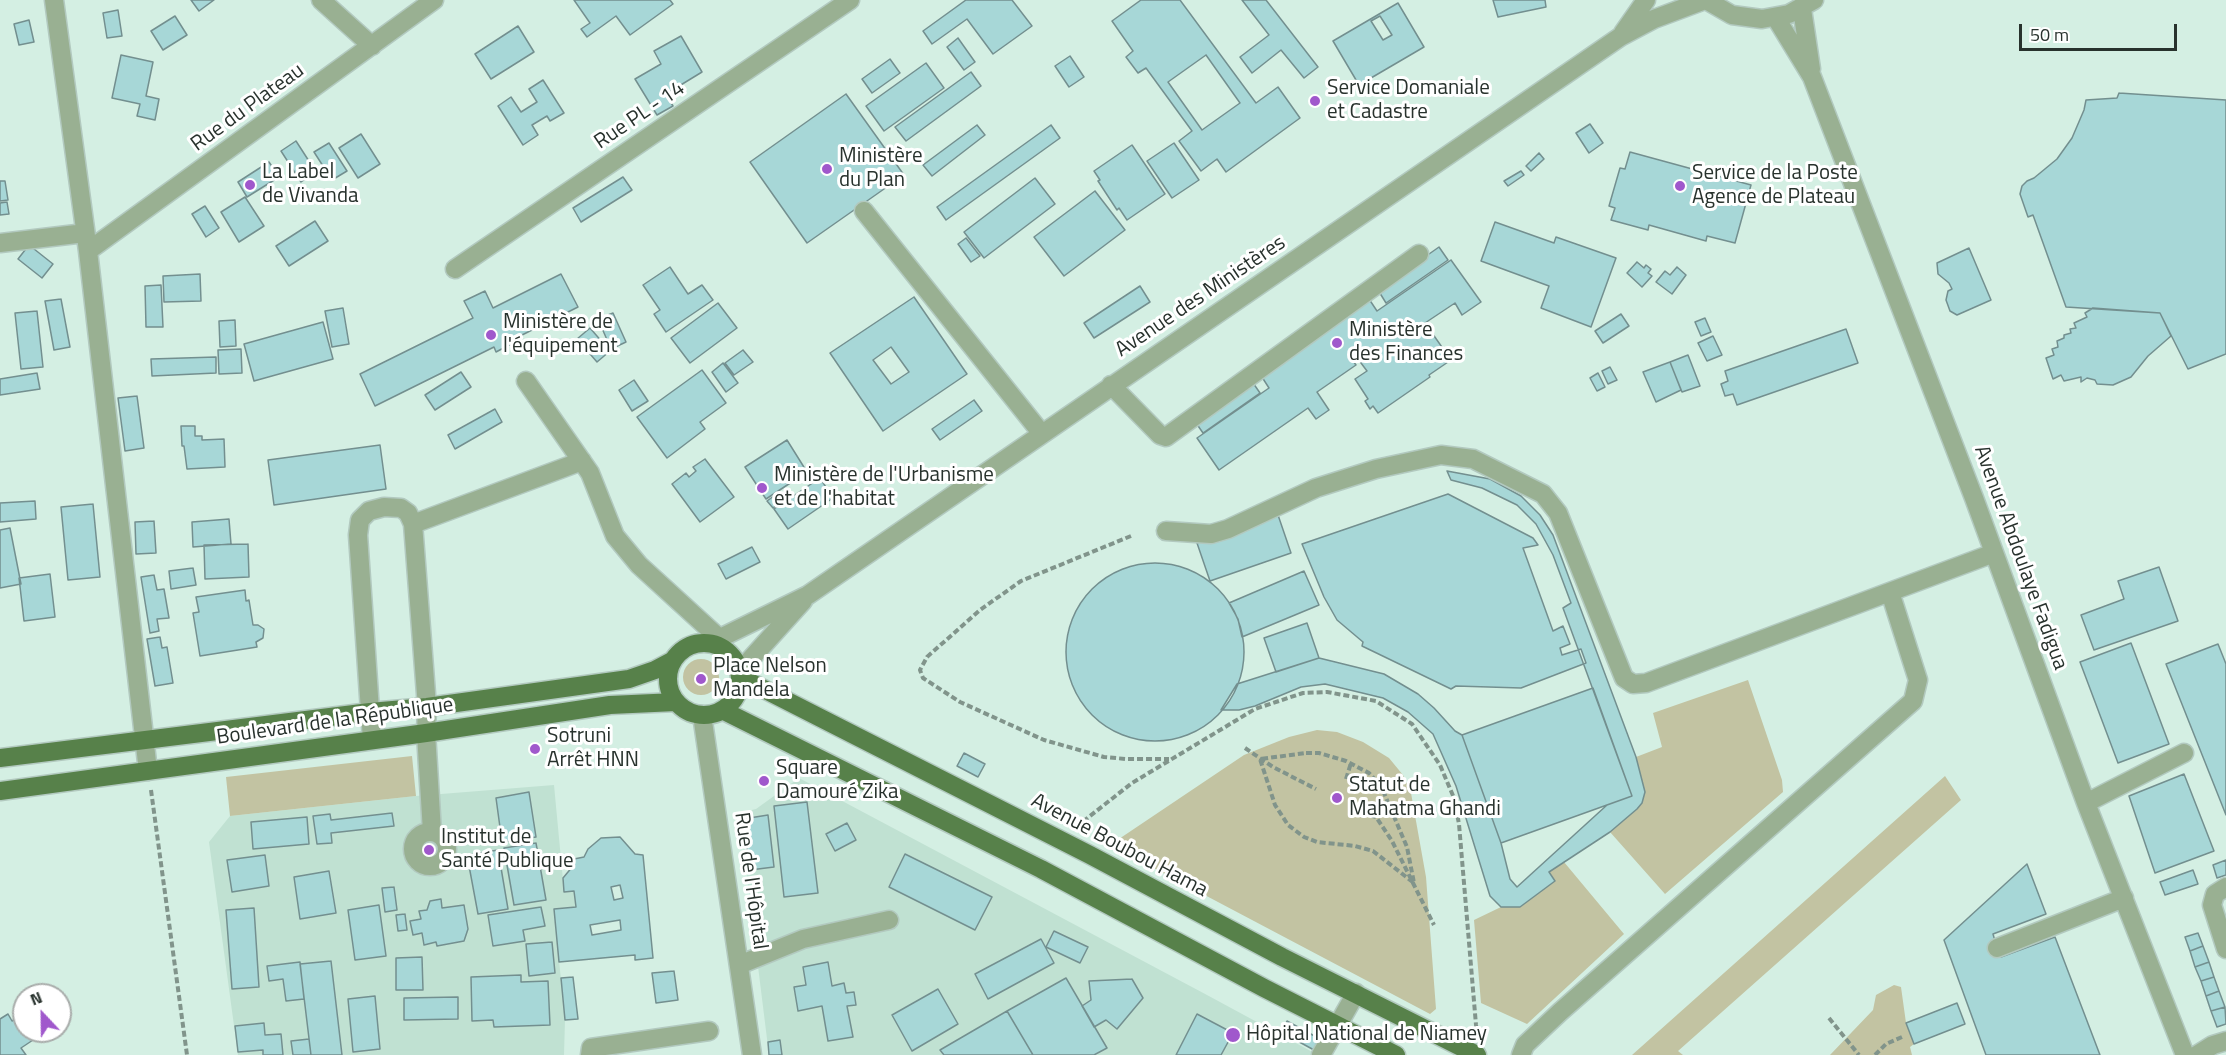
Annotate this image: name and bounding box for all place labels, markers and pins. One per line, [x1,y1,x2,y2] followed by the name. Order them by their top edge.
[1327,76,1490,126] place label: Service Domaniale et Cadastre
[1308,94,1322,108] marker: Service Domaniale et Cadastre
[839,144,923,194] place label: Ministère du Plan
[262,160,359,210] place label: La Label de Vivanda
[1692,161,1858,211] place label: Service de la Poste Agence de Plateau
[820,162,834,176] marker: Ministère du Plan
[243,178,257,192] marker: La Label de Vivanda
[1673,179,1687,193] marker: Service de la Poste Agence de Plateau
[503,310,618,360] place label: Ministère de l'équipement
[1349,318,1463,368] place label: Ministère des Finances
[484,328,498,342] marker: Ministère de l'équipement
[1330,336,1344,350] marker: Ministère des Finances
[774,463,994,513] place label: Ministère de l'Urbanisme et de l'habitat
[755,481,769,495] marker: Ministère de l'Urbanisme et de l'habitat
[713,654,827,704] place label: Place Nelson Mandela
[694,672,708,686] marker: Place Nelson Mandela
[547,724,639,774] place label: Sotruni Arrêt HNN
[528,742,542,756] marker: Sotruni Arrêt HNN
[776,756,899,806] place label: Square Damouré Zika
[1349,773,1501,823] place label: Statut de Mahatma Ghandi
[757,774,771,788] marker: Square Damouré Zika
[1330,791,1344,805] marker: Statut de Mahatma Ghandi
[441,825,574,875] place label: Institut de Santé Publique
[422,843,436,857] marker: Institut de Santé Publique
[1246,1022,1487,1048] place label: Hôpital National de Niamey
[1224,1026,1242,1044] marker: Hôpital National de Niamey

